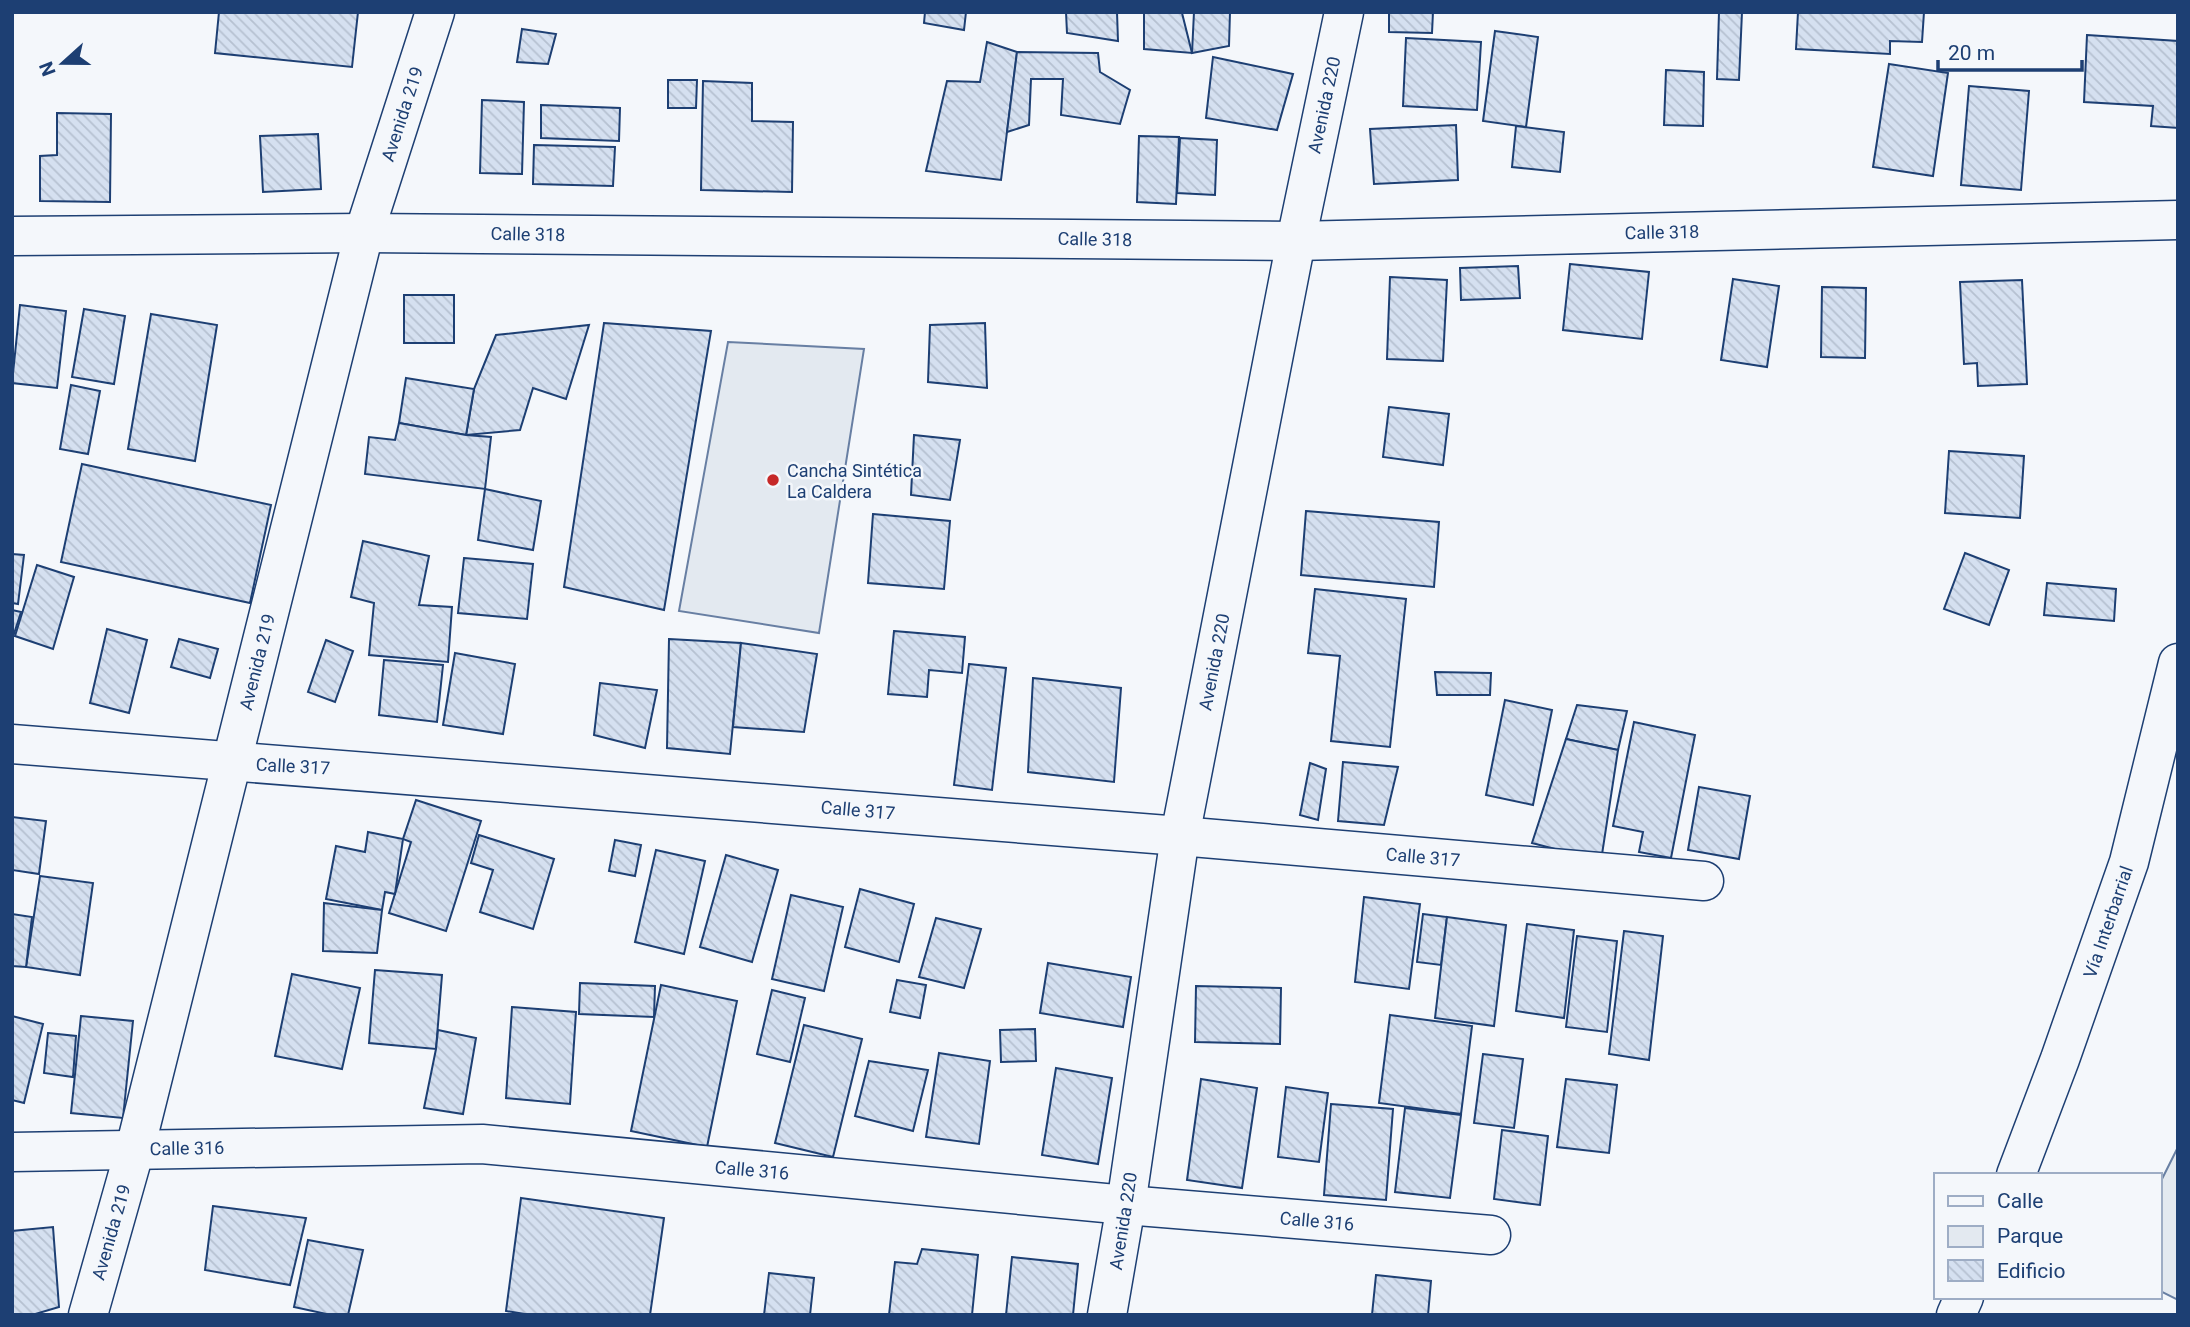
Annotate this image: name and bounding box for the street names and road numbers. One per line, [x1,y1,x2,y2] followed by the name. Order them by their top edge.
[1303,55,1345,155] street label: Avenida 220
[377,64,427,164] street label: Avenida 219
[1625,221,1699,243] street label: Calle 318
[491,223,565,245] street label: Calle 318
[1058,228,1132,250] street label: Calle 318
[235,612,279,712] street label: Avenida 219
[1194,612,1234,712] street label: Avenida 220
[255,754,331,778] street label: Calle 317
[820,796,896,824] street label: Calle 317
[1385,843,1461,871] street label: Calle 317
[2079,863,2137,981] street label: Vía Interbarrial
[150,1137,224,1159] street label: Calle 316
[714,1156,790,1184] street label: Calle 316
[1105,1171,1141,1271] street label: Avenida 220
[87,1182,135,1282] street label: Avenida 219
[1279,1207,1355,1235] street label: Calle 316

